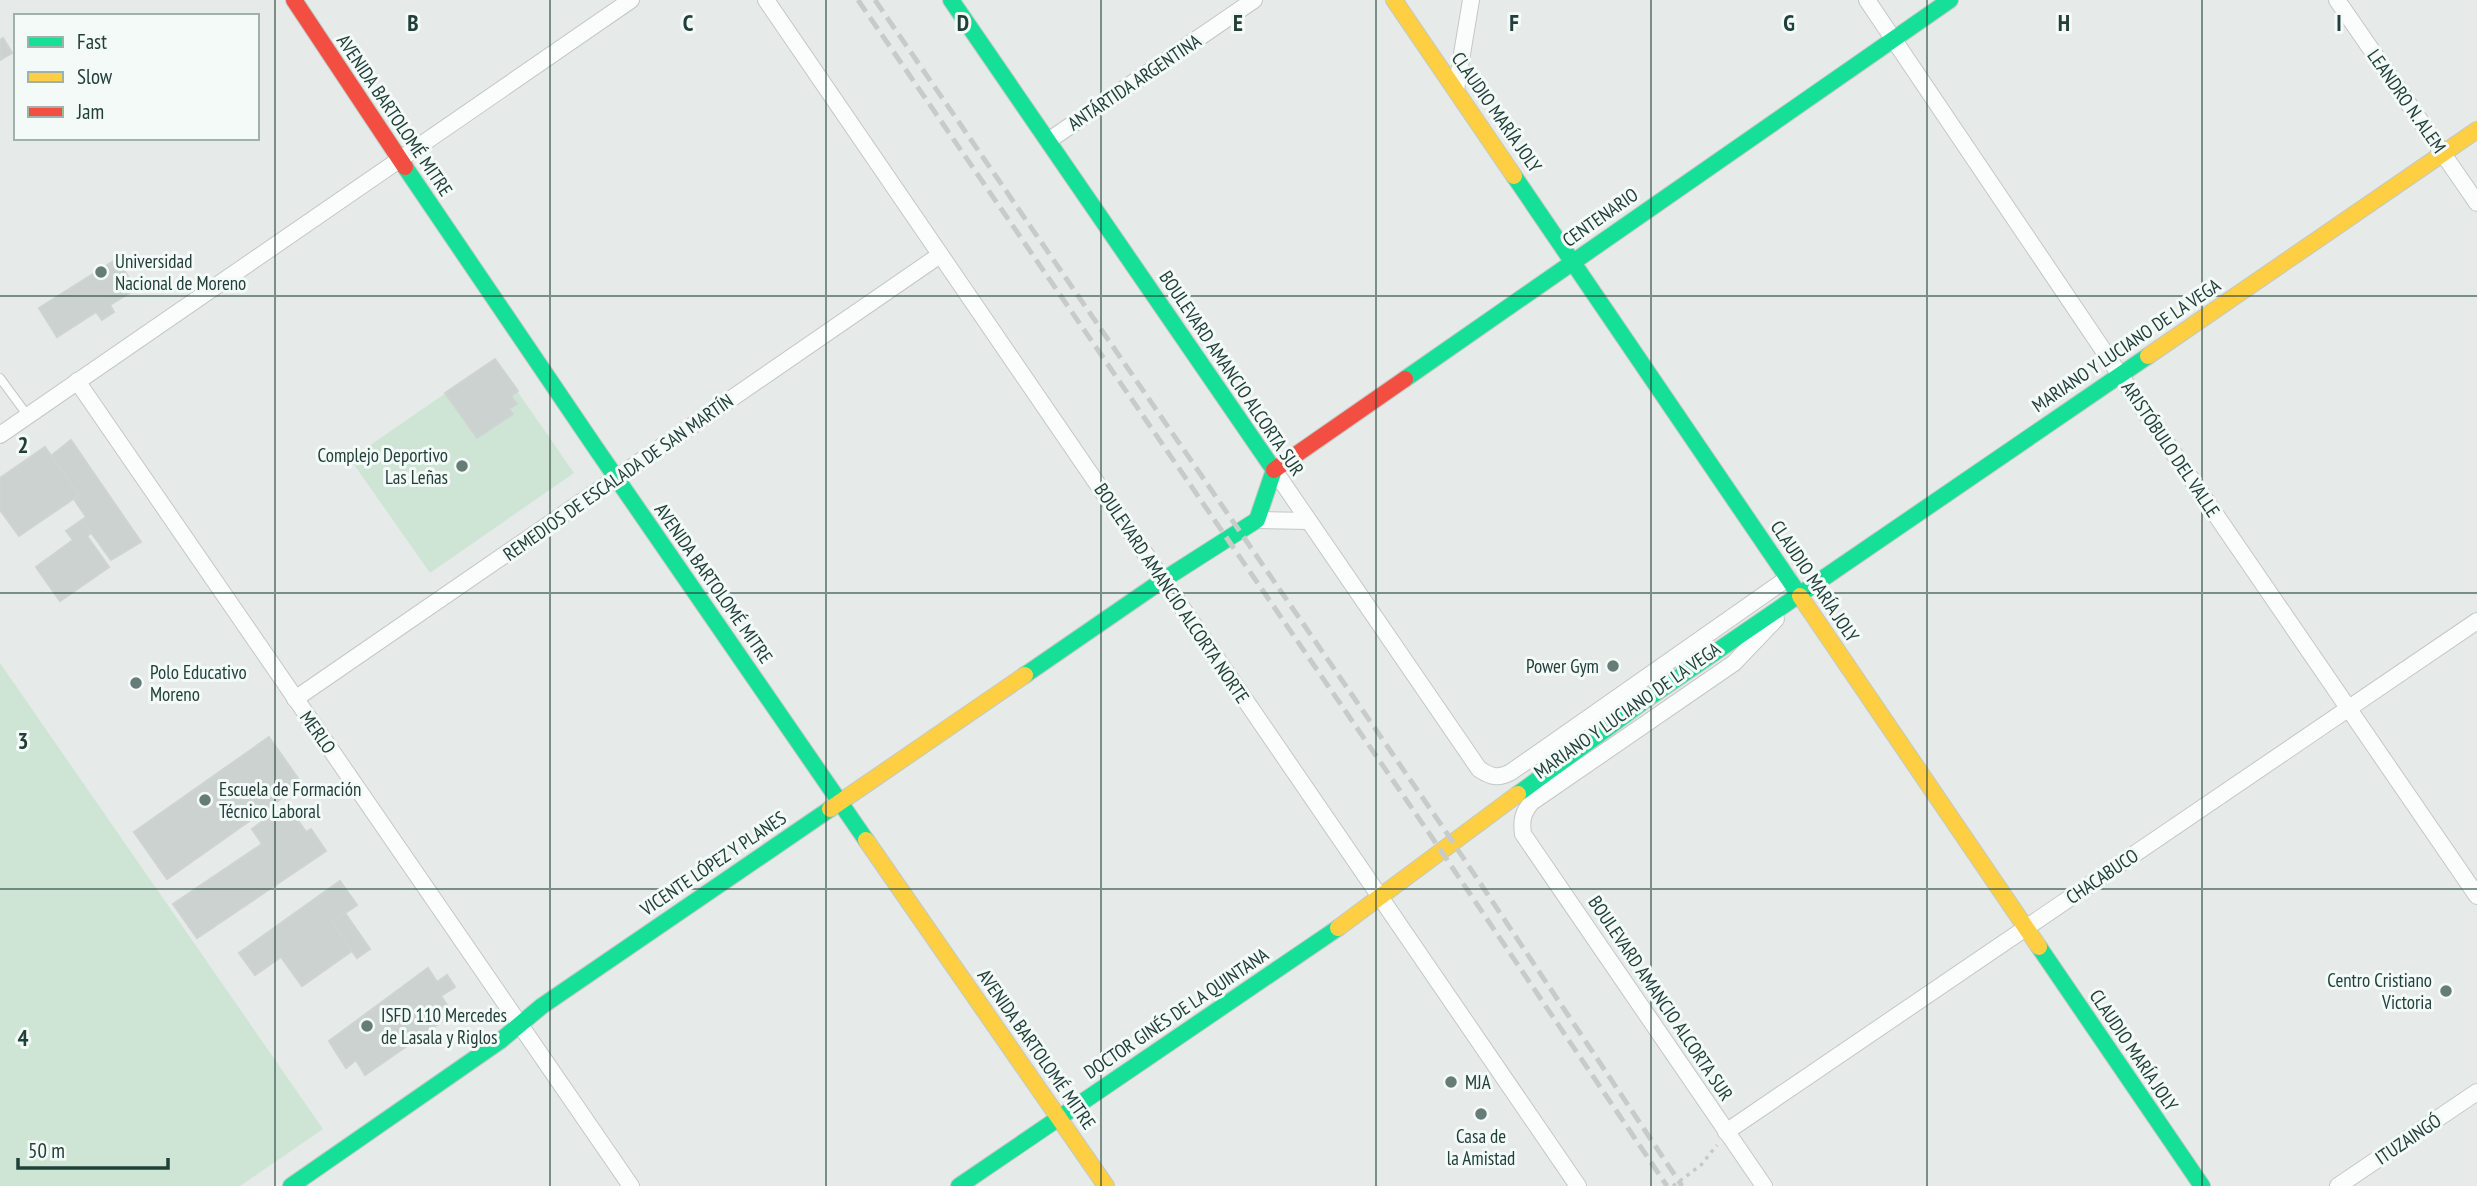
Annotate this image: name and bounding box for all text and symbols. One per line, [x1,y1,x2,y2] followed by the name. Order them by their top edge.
[407,8,419,37] text: B
[683,8,694,37] text: C
[957,8,969,37] text: D
[1233,8,1243,37] text: E
[1509,8,1519,37] text: F
[1783,8,1795,37] text: G
[2058,8,2070,37] text: H
[2336,8,2342,37] text: I
[14,14,259,140] legend
[77,28,107,55] text: Fast
[1063,29,1205,135] street label: ANTÁRTIDA ARGENTINA
[332,30,458,200] street label: AVENIDA BARTOLOMÉ MITRE
[2362,44,2452,158] street label: LEANDRO N. ALEM
[1447,47,1548,177] street label: CLAUDIO MARÍA JOLY
[77,63,113,90] text: Slow
[76,98,104,125] text: Jam
[1558,182,1642,252] street label: CENTENARIO
[115,249,246,295] place label: Universidad Nacional de Moreno
[93,264,109,280] marker: Universidad Nacional de Moreno
[1154,266,1310,480] street label: BOULEVARD AMANCIO ALCORTA SUR
[2027,273,2225,417] street label: MARIANO Y LUCIANO DE LA VEGA
[2117,376,2225,522] street label: ARISTÓBULO DEL VALLE
[498,388,738,566] street label: REMEDIOS DE ESCALADA DE SAN MARTÍN
[18,430,29,459] text: 2
[318,443,448,489] place label: Complejo Deportivo Las Leñas
[454,458,470,474] marker: Complejo Deportivo Las Leñas
[1089,478,1255,708] street label: BOULEVARD AMANCIO ALCORTA NORTE
[650,498,778,668] street label: AVENIDA BARTOLOMÉ MITRE
[1766,516,1865,647] street label: CLAUDIO MARÍA JOLY
[1529,636,1725,784] street label: MARIANO Y LUCIANO DE LA VEGA
[1526,654,1599,678] place label: Power Gym
[1605,658,1621,674] marker: Power Gym
[150,660,247,706] place label: Polo Educativo Moreno
[128,675,144,691] marker: Polo Educativo Moreno
[295,706,341,758] street label: MERLO
[18,726,29,755] text: 3
[219,777,361,823] place label: Escuela de Formación Técnico Laboral
[197,792,213,808] marker: Escuela de Formación Técnico Laboral
[635,805,790,921] street label: VICENTE LÓPEZ Y PLANES
[2061,843,2143,909] street label: CHACABUCO
[1583,891,1739,1105] street label: BOULEVARD AMANCIO ALCORTA SUR
[1079,942,1273,1084] street label: DOCTOR GINÉS DE LA QUINTANA
[973,964,1101,1134] street label: AVENIDA BARTOLOMÉ MITRE
[2327,968,2432,1014] place label: Centro Cristiano Victoria
[2438,983,2454,999] marker: Centro Cristiano Victoria
[2085,985,2184,1116] street label: CLAUDIO MARÍA JOLY
[381,1003,507,1049] place label: ISFD 110 Mercedes de Lasala y Riglos
[359,1018,375,1034] marker: ISFD 110 Mercedes de Lasala y Riglos
[18,1023,29,1052] text: 4
[1465,1070,1491,1094] place label: MJA
[1443,1074,1459,1090] marker: MJA
[1473,1106,1489,1122] marker: Casa de la Amistad
[2370,1108,2446,1170] street label: ITUZAINGÓ
[1447,1124,1515,1170] place label: Casa de la Amistad
[18,1126,168,1170] scale bar
[28,1137,65,1164] text: 50 m

